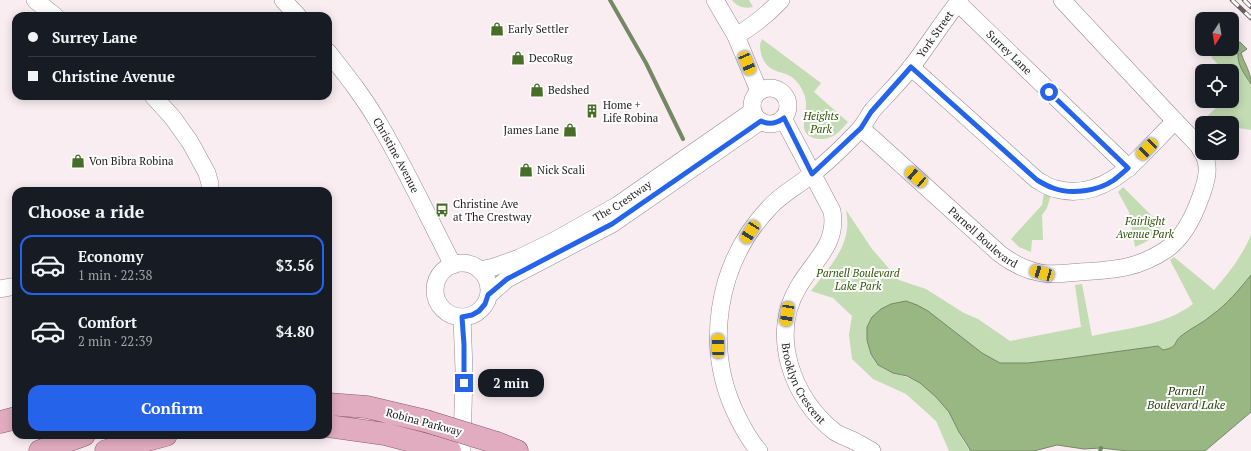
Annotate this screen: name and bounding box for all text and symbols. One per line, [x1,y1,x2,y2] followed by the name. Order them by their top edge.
[914,8,956,60] street label: York Street
[1195,12,1239,56] north arrow
[1195,12,1239,160] map controls
[489,21,505,37] shop icon: Early Settler
[508,22,569,36] place label: Early Settler
[52,27,137,47] text: Surrey Lane
[983,27,1035,78] street label: Surrey Lane
[510,50,526,66] shop icon: DecoRug
[737,50,757,76] car
[529,51,573,65] place label: DecoRug
[1195,64,1239,108] button: locate
[52,66,175,86] text: Christine Avenue
[529,82,545,98] shop icon: Bedshed
[548,83,589,97] place label: Bedshed
[1040,83,1058,101] route start
[603,98,659,125] place label: Home + Life Robina
[584,103,600,119] building icon: Home + Life Robina
[802,109,839,136] park label: Heights Park
[370,115,423,196] street label: Christine Avenue
[1195,116,1239,160] button: layers
[562,122,578,138] shop icon: James Lane
[504,123,559,137] place label: James Lane
[1134,136,1160,162] car
[70,153,86,169] shop icon: Von Bibra Robina
[89,154,174,168] place label: Von Bibra Robina
[518,162,534,178] shop icon: Nick Scali
[537,163,585,177] place label: Nick Scali
[903,165,929,189] car
[591,177,654,225] street label: The Crestway
[453,197,532,224] place label: Christine Ave at The Crestway
[28,199,144,223] text: Choose a ride
[434,202,450,218] bus stop icon: Christine Ave at The Crestway
[946,204,1020,271] street label: Parnell Boulevard
[1115,214,1175,241] park label: Fairlight Avenue Park
[738,219,762,245] car
[78,246,143,266] text: Economy
[30,247,66,283] icon: car
[276,255,314,275] text: $3.56
[1029,264,1055,282] car
[78,266,152,284] text: 1 min · 22:38
[815,266,900,293] park label: Parnell Boulevard Lake Park
[779,301,795,327] car
[78,312,137,332] text: Comfort
[30,313,66,349] icon: car
[276,321,314,341] text: $4.80
[78,332,152,350] text: 2 min · 22:39
[712,334,724,358] car
[779,342,829,427] street label: Brooklyn Crescent
[478,369,544,397] callout: 2 min
[455,374,473,392] route end
[493,374,529,392] text: 2 min
[1146,383,1226,412] water label: Parnell Boulevard Lake
[28,385,316,431] button: Confirm
[384,405,464,439] street label: Robina Parkway

